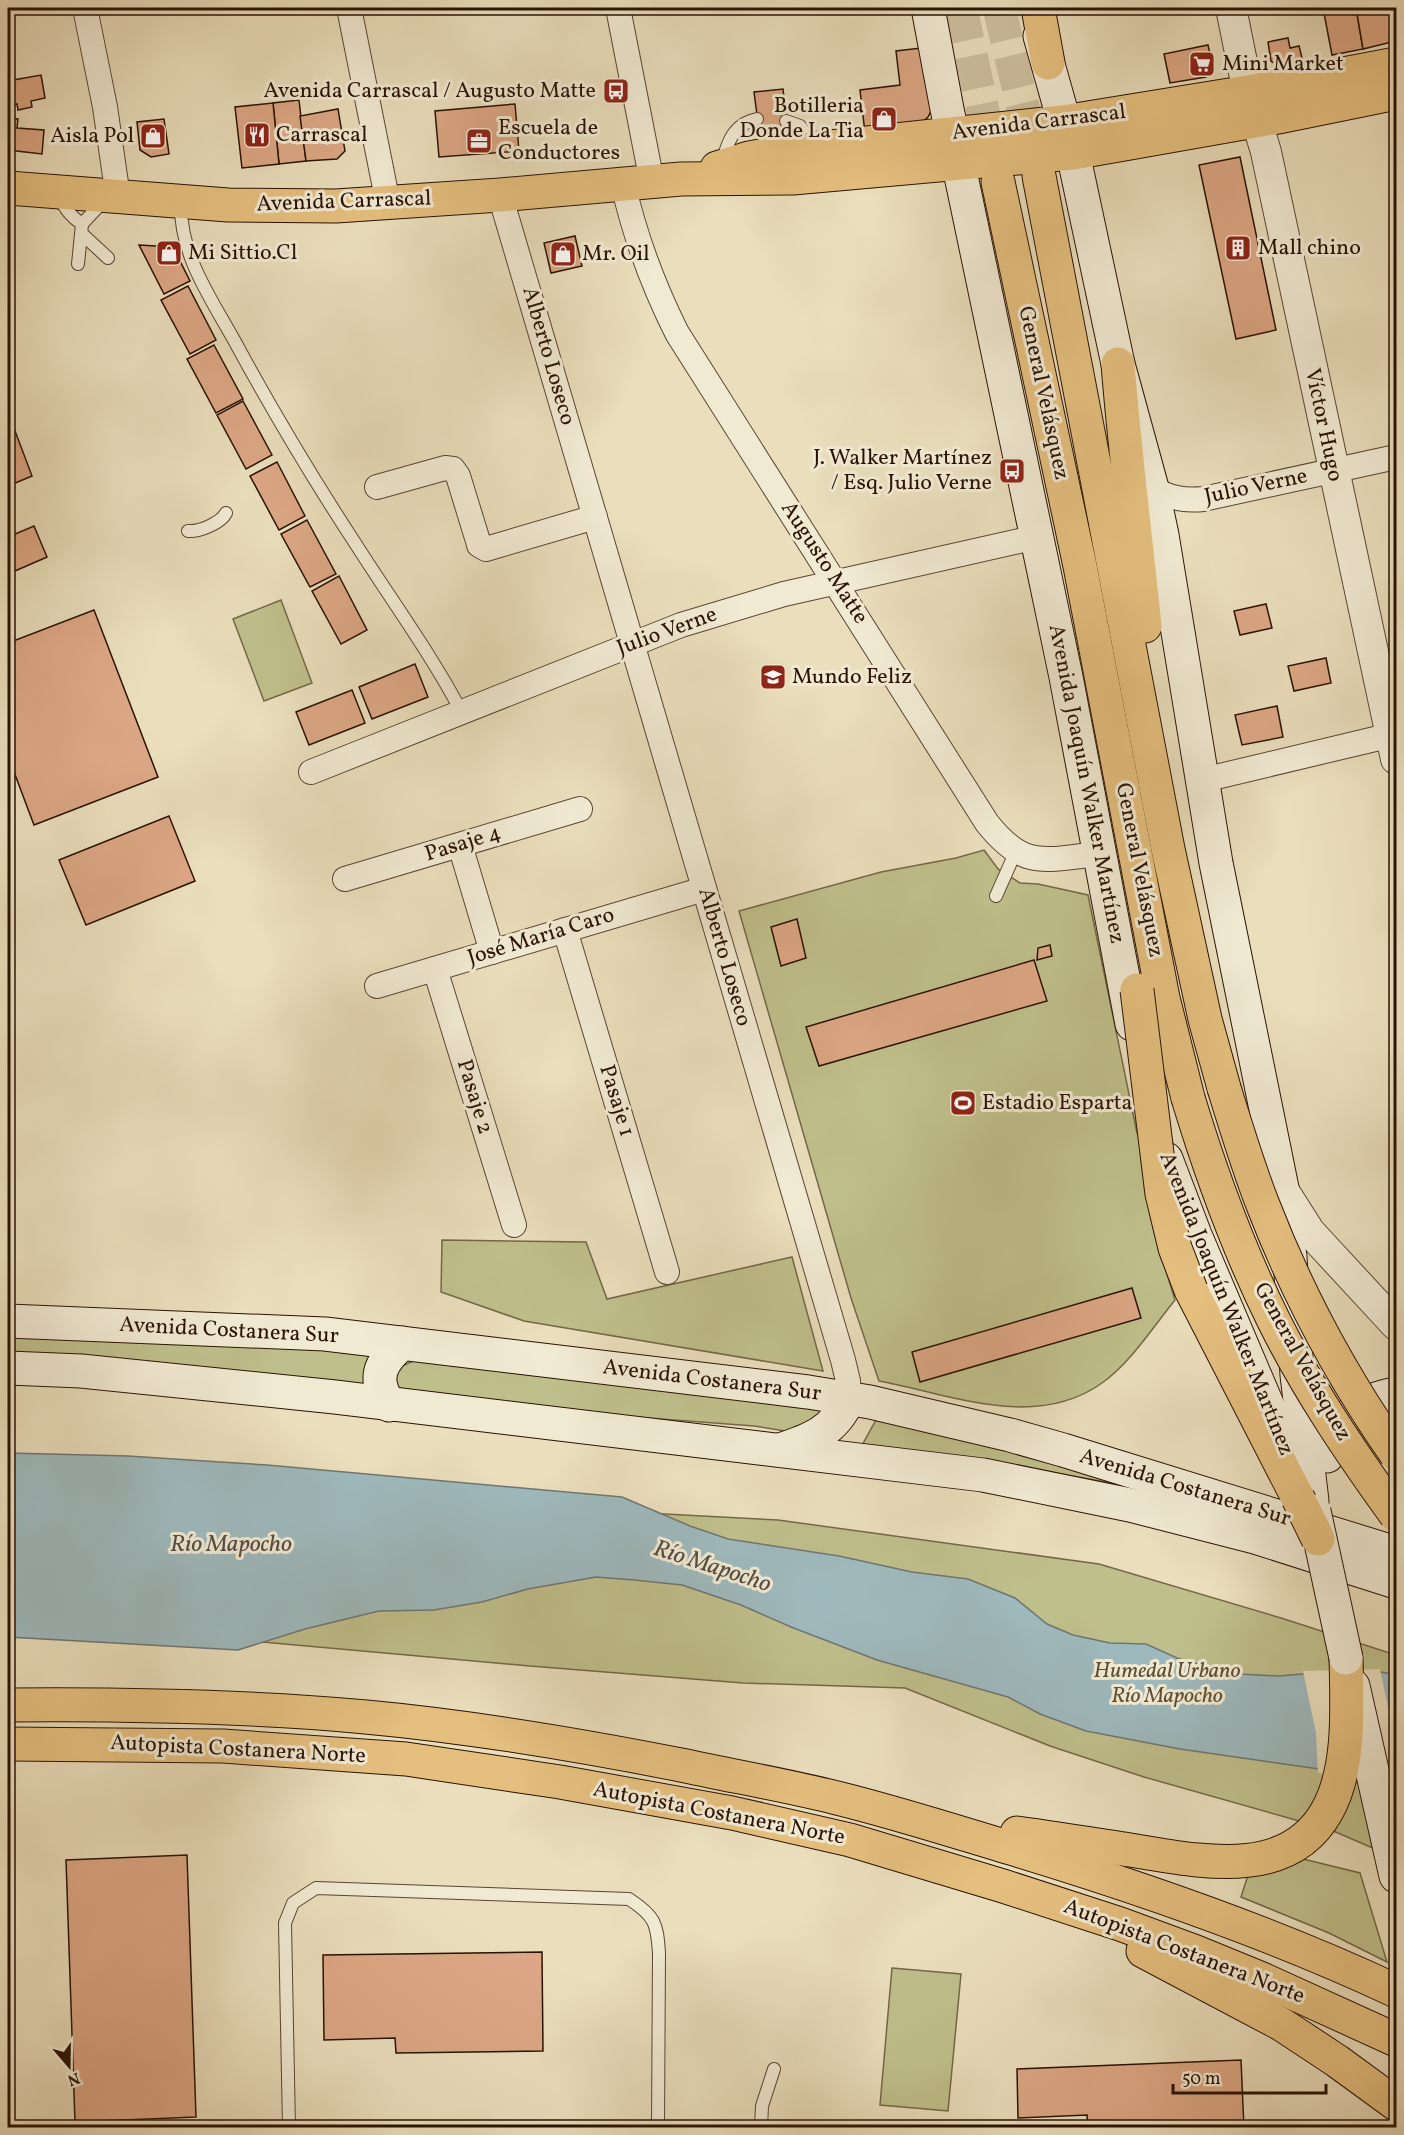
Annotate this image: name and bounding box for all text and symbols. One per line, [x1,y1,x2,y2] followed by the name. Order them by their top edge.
[1187,49,1217,79] supermarket icon: Mini Market
[1222,49,1344,80] place label: Mini Market
[263,76,596,107] place label: Avenida Carrascal / Augusto Matte
[601,76,631,106] bus stop icon: Avenida Carrascal / Augusto Matte
[740,91,864,147] place label: Botilleria Donde La Tia
[950,97,1128,149] street label: Avenida Carrascal
[869,104,899,134] shop icon: Botilleria Donde La Tia
[498,113,620,169] place label: Escuela de Conductores
[242,120,272,150] restaurant icon: Carrascal
[276,120,368,151] place label: Carrascal
[50,121,134,152] place label: Aisla Pol
[138,121,168,151] shop icon: Aisla Pol
[464,126,494,156] office icon: Escuela de Conductores
[256,183,432,221] street label: Avenida Carrascal
[1223,233,1253,263] building icon: Mall chino
[1258,233,1361,264] place label: Mall chino
[154,238,184,268] shop icon: Mi Sittio.Cl
[188,238,297,269] place label: Mi Sittio.Cl
[548,239,578,269] shop icon: Mr. Oil
[582,239,650,270] place label: Mr. Oil
[513,283,583,429] street label: Alberto Loseco
[1009,303,1077,483] street label: General Velásquez
[1296,366,1350,484] street label: Víctor Hugo
[813,443,992,499] place label: J. Walker Martínez / Esq. Julio Verne
[997,456,1027,486] bus stop icon: J. Walker Martínez / Esq. Julio Verne
[1202,461,1310,513] street label: Julio Verne
[773,496,875,630] street label: Augusto Matte
[613,600,721,664] street label: Julio Verne
[1040,622,1132,946] street label: Avenida Joaquín Walker Martínez
[758,662,788,692] school or university icon: Mundo Feliz
[792,662,912,693] place label: Mundo Feliz
[1107,780,1171,960] street label: General Velásquez
[421,818,505,870] street label: Pasaje 4
[689,884,759,1030] street label: Alberto Loseco
[464,900,618,974] street label: José María Caro
[448,1056,500,1138] street label: Pasaje 2
[590,1061,642,1141] street label: Pasaje 1
[948,1088,978,1118] sports icon: Estadio Esparta
[982,1088,1133,1119] place label: Estadio Esparta
[1151,1148,1301,1460] street label: Avenida Joaquín Walker Martínez
[1246,1277,1358,1447] street label: General Velásquez
[119,1310,339,1352] street label: Avenida Costanera Sur
[601,1352,823,1410] street label: Avenida Costanera Sur
[1075,1441,1295,1535] street label: Avenida Costanera Sur
[170,1528,292,1562] water label: Río Mapocho
[649,1532,775,1602] water label: Río Mapocho
[1093,1656,1241,1712] park label: Humedal Urbano Río Mapocho
[109,1728,367,1772] street label: Autopista Costanera Norte
[590,1774,848,1854] street label: Autopista Costanera Norte
[1059,1892,1309,2012] street label: Autopista Costanera Norte
[39,2036,99,2096] north arrow
[1173,2057,1326,2095] scale bar
[64,2066,83,2091] text: N
[1182,2067,1221,2092] text: 50 m

